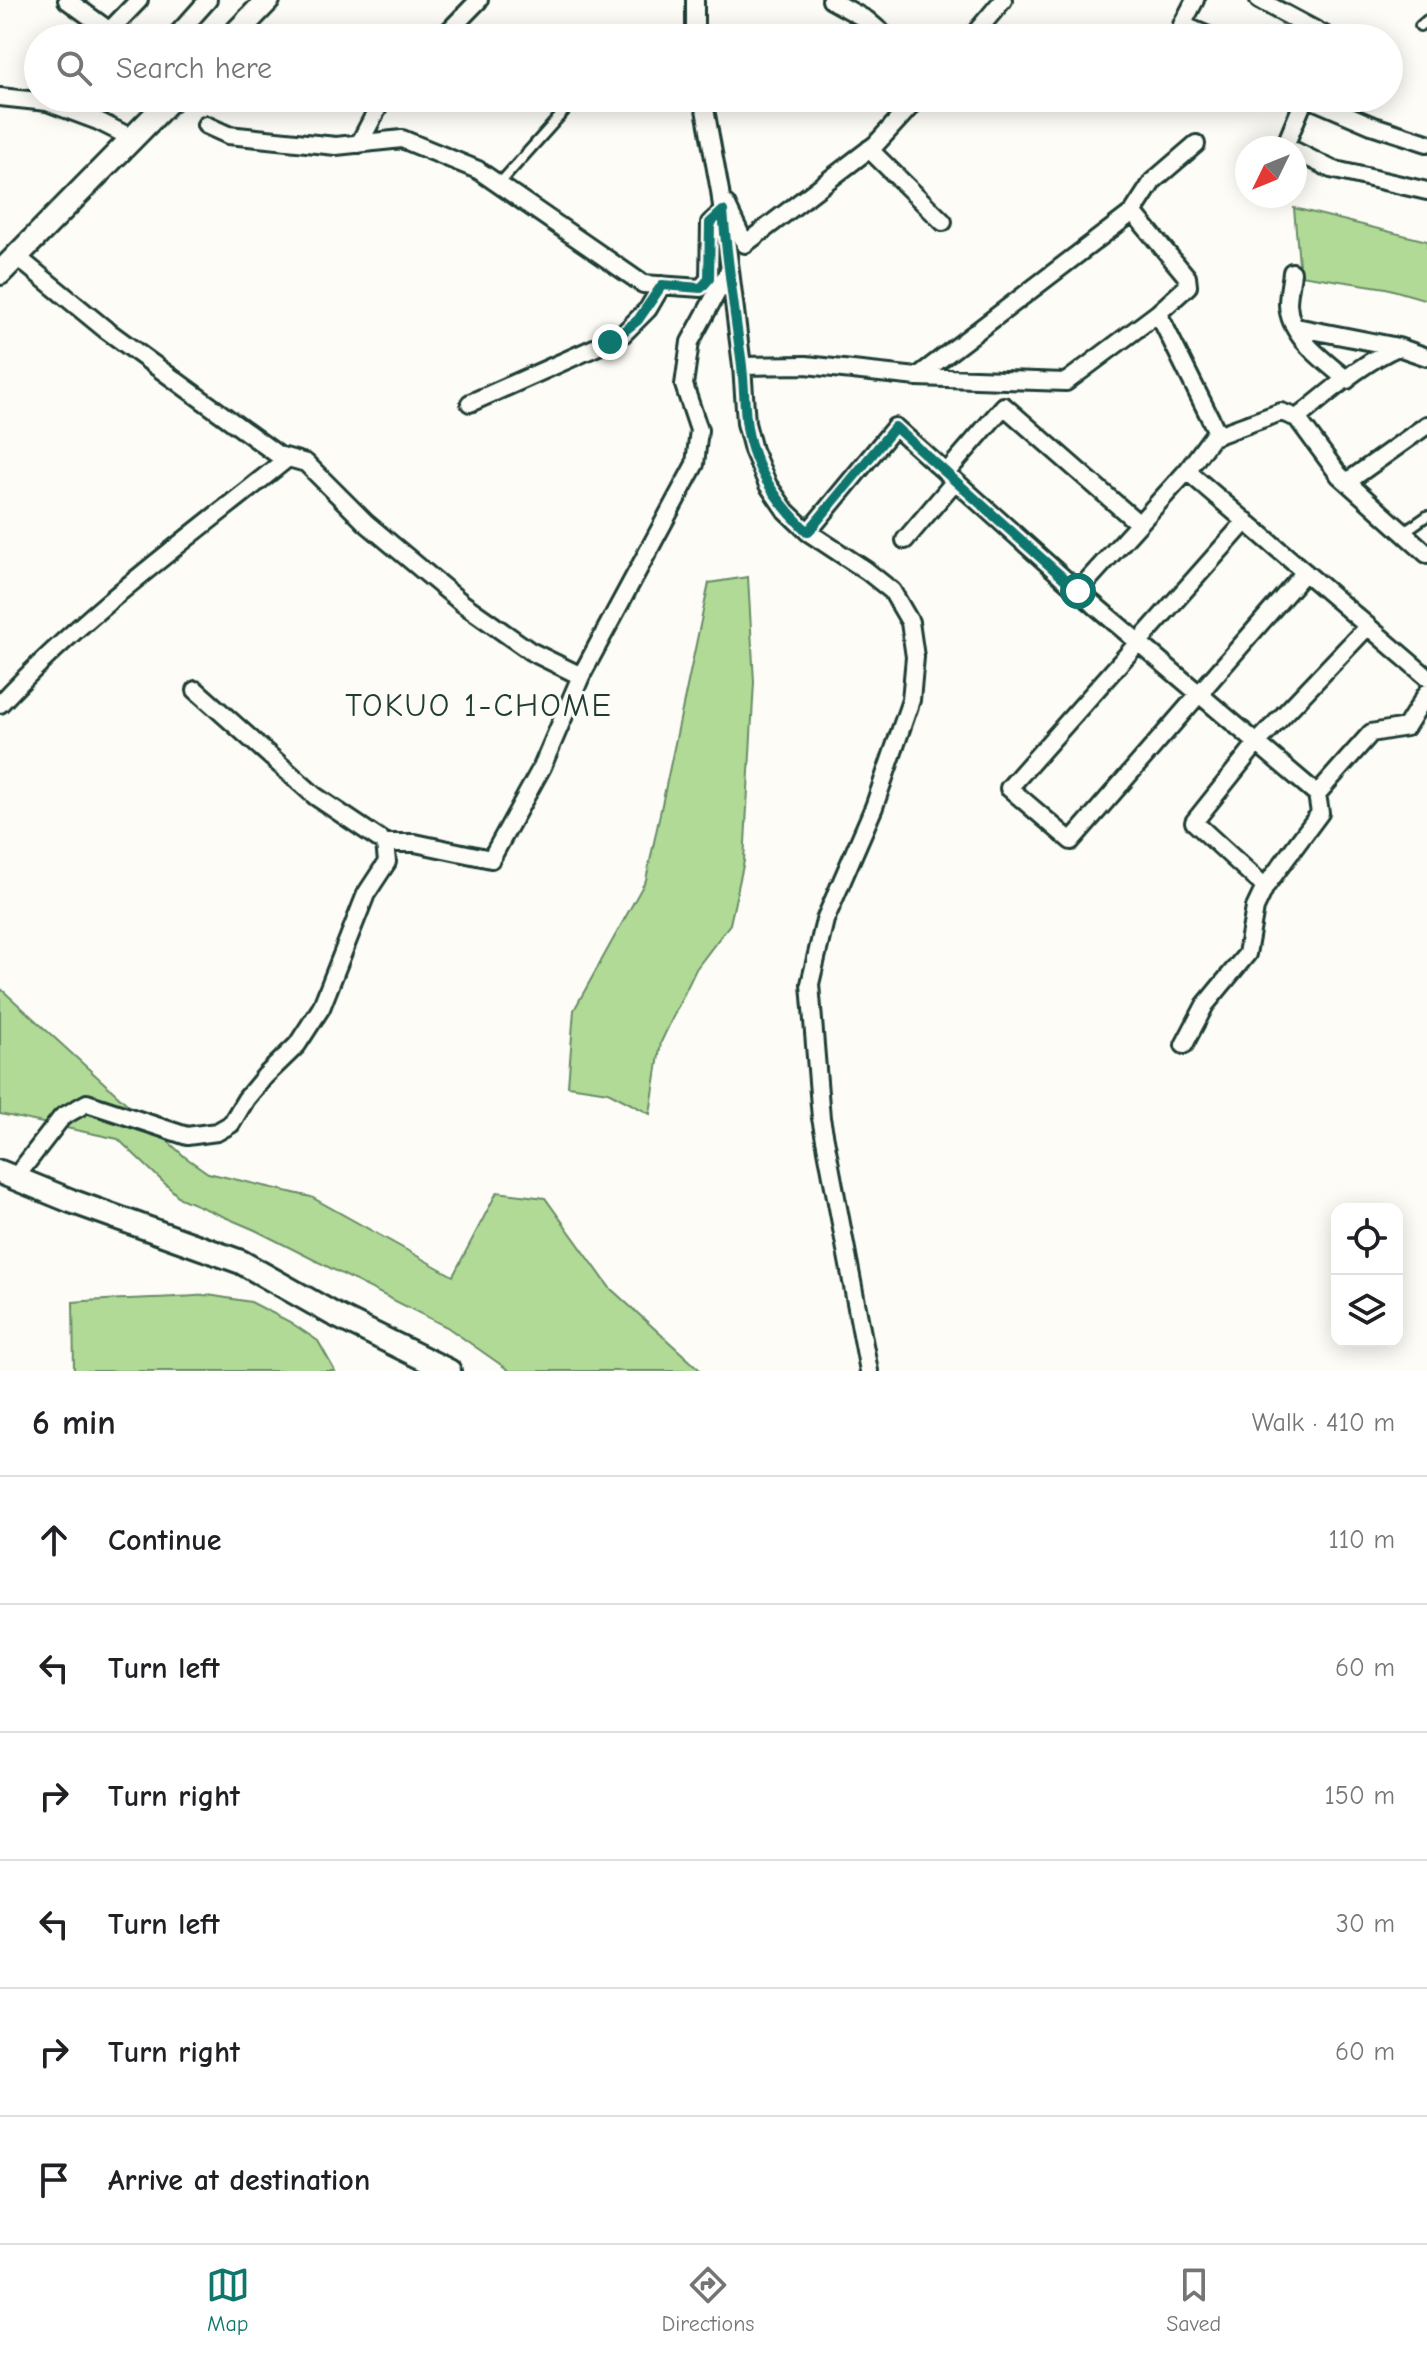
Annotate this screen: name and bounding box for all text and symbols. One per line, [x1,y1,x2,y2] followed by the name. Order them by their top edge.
[24,24,1403,112] search box
[52,46,96,90] icon: search
[116,51,272,86] text: Search here
[1235,136,1307,208] north arrow
[592,324,628,360] route end
[1060,573,1096,609] route start
[345,687,613,724] district label: TOKUO 1-CHOME
[1331,1203,1403,1347] map controls
[1331,1203,1403,1275] button: locate
[1331,1275,1403,1347] button: layers
[32,1403,116,1443] text: 6 min
[1252,1408,1395,1438] text: Walk · 410 m
[32,1518,76,1562] icon: ahead
[108,1523,222,1558] text: Continue
[1328,1525,1395,1555] text: 110 m
[32,1646,76,1690] icon: left
[108,1651,220,1686] text: Turn left
[1335,1653,1395,1683] text: 60 m
[32,1774,76,1818] icon: right
[108,1779,240,1814] text: Turn right
[1325,1781,1395,1811] text: 150 m
[32,1902,76,1946] icon: left
[108,1907,220,1942] text: Turn left
[1336,1909,1395,1939] text: 30 m
[32,2030,76,2074] icon: right
[108,2035,240,2070] text: Turn right
[1335,2037,1395,2067] text: 60 m
[32,2158,76,2202] icon: arrive
[108,2163,370,2198] text: Arrive at destination
[206,2263,250,2337] tab: Map
[662,2263,755,2337] tab: Directions
[1166,2263,1221,2337] tab: Saved

